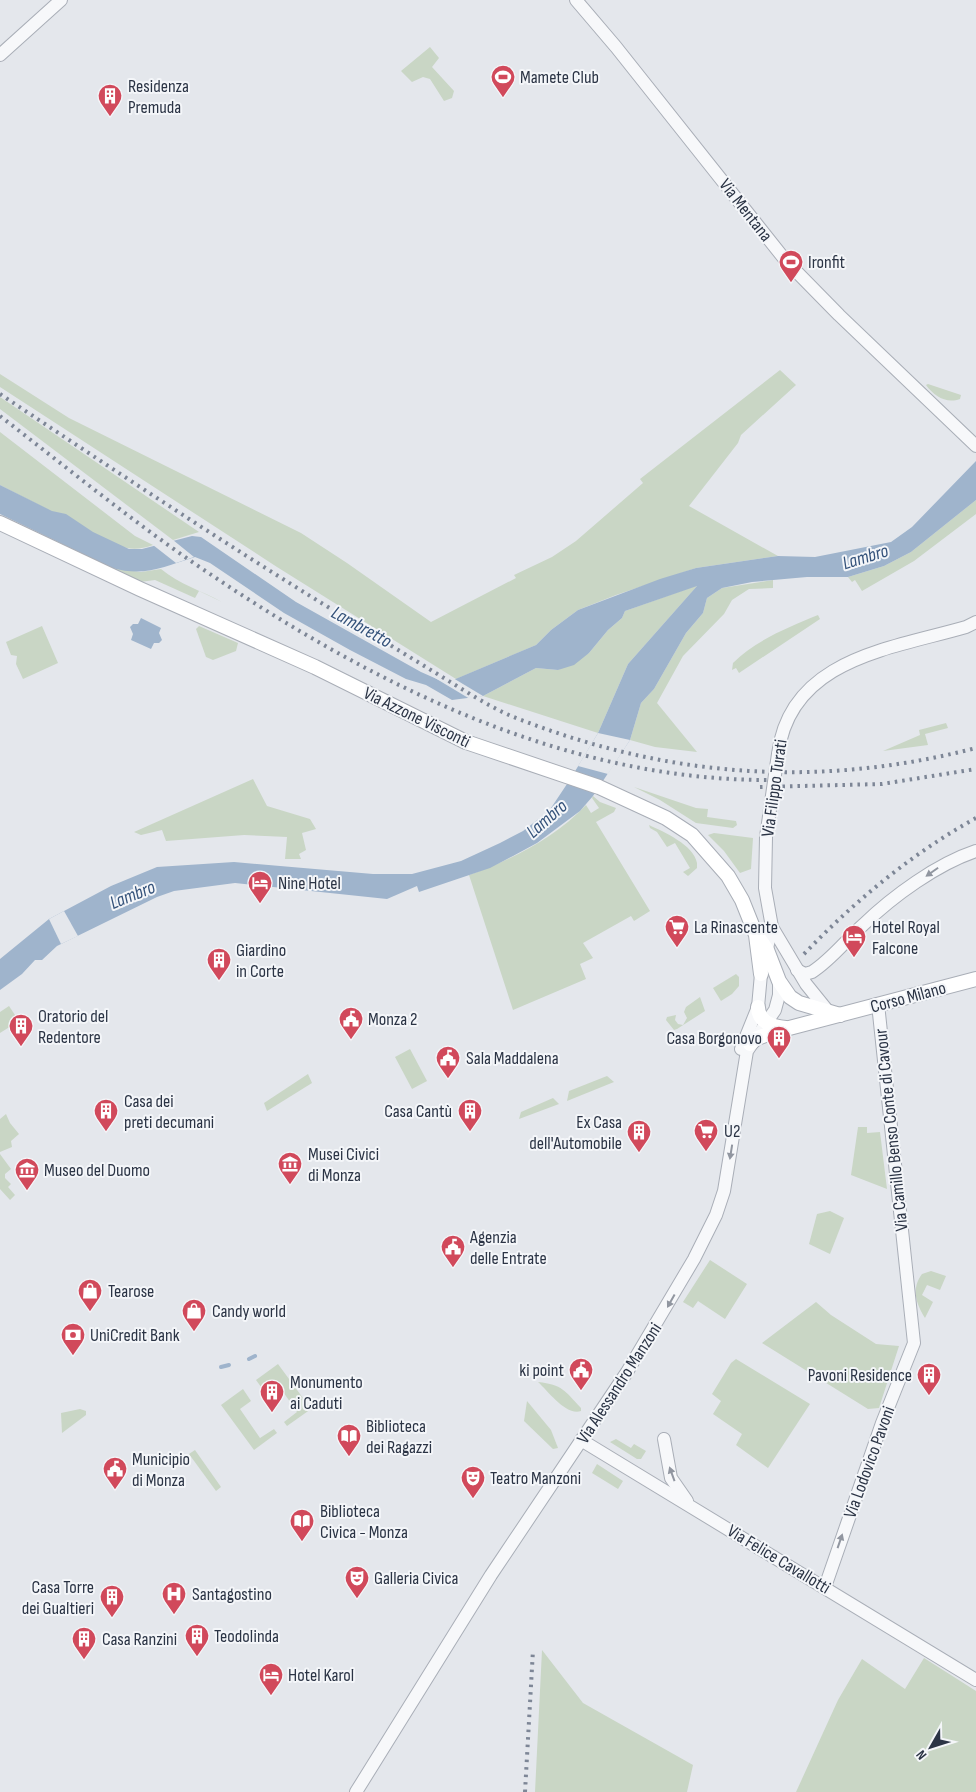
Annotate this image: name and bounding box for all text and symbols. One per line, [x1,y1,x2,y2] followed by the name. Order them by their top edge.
[490,64,516,98] sports icon: Mamete Club
[520,67,599,88] place label: Mamete Club
[128,76,189,118] place label: Residenza Premuda
[97,83,123,117] building icon: Residenza Premuda
[715,175,777,246] street label: Via Mentana
[778,249,804,283] sports icon: Ironfit
[808,252,846,273] place label: Ironfit
[840,540,891,575] water label: Lambro
[327,601,396,653] water label: Lambretto
[360,683,474,752] street label: Via Azzone Visconti
[757,738,792,838] street label: Via Filippo Turati
[522,795,572,843] water label: Lambro
[926,867,939,877] one-way arrow
[247,870,273,904] hotel icon: Nine Hotel
[278,873,341,894] place label: Nine Hotel
[107,876,159,915] water label: Lambro
[664,914,690,948] supermarket icon: La Rinascente
[694,917,778,938] place label: La Rinascente
[872,917,940,959] place label: Hotel Royal Falcone
[841,924,867,958] hotel icon: Hotel Royal Falcone
[236,940,286,982] place label: Giardino in Corte
[206,947,232,981] building icon: Giardino in Corte
[868,977,948,1018] street label: Corso Milano
[38,1006,108,1048] place label: Oratorio del Redentore
[338,1006,364,1040] public building icon: Monza 2
[368,1009,418,1030] place label: Monza 2
[8,1013,34,1047] building icon: Oratorio del Redentore
[766,1025,792,1059] building icon: Casa Borgonovo
[666,1028,762,1049] place label: Casa Borgonovo
[870,1028,913,1232] street label: Via Camillo Benso Conte di Cavour
[435,1045,461,1079] public building icon: Sala Maddalena
[466,1048,559,1069] place label: Sala Maddalena
[124,1091,214,1133] place label: Casa dei preti decumani
[93,1098,119,1132] building icon: Casa dei preti decumani
[457,1098,483,1132] building icon: Casa Cantù
[384,1101,452,1122] place label: Casa Cantù
[529,1112,622,1154] place label: Ex Casa dell'Automobile
[693,1118,719,1152] supermarket icon: U2
[626,1119,652,1153] building icon: Ex Casa dell'Automobile
[724,1121,740,1142] place label: U2
[308,1144,379,1186] place label: Musei Civici di Monza
[726,1144,734,1160] one-way arrow
[277,1151,303,1185] museum icon: Musei Civici di Monza
[14,1157,40,1191] museum icon: Museo del Duomo
[44,1160,150,1181] place label: Museo del Duomo
[469,1227,547,1269] place label: Agenzia delle Entrate
[440,1234,466,1268] public building icon: Agenzia delle Entrate
[77,1278,103,1312] shop icon: Tearose
[108,1281,154,1302] place label: Tearose
[666,1295,675,1308] one-way arrow
[181,1298,207,1332] shop icon: Candy world
[212,1301,286,1322] place label: Candy world
[573,1319,666,1448] street label: Via Alessandro Manzoni
[60,1322,86,1356] bank icon: UniCredit Bank
[90,1325,180,1346] place label: UniCredit Bank
[568,1357,594,1391] public building icon: ki point
[519,1360,564,1381] place label: ki point
[916,1362,942,1396] building icon: Pavoni Residence
[808,1365,912,1386] place label: Pavoni Residence
[290,1372,363,1414] place label: Monumento ai Caduti
[259,1379,285,1413] building icon: Monumento ai Caduti
[840,1403,899,1521] street label: Via Lodovico Pavoni
[366,1416,432,1458] place label: Biblioteca dei Ragazzi
[336,1423,362,1457] library icon: Biblioteca dei Ragazzi
[132,1449,190,1491] place label: Municipio di Monza
[102,1456,128,1490] public building icon: Municipio di Monza
[460,1465,486,1499] theatre icon: Teatro Manzoni
[668,1467,675,1482] one-way arrow
[490,1468,581,1489] place label: Teatro Manzoni
[320,1501,408,1543] place label: Biblioteca Civica - Monza
[289,1508,315,1542] library icon: Biblioteca Civica - Monza
[723,1520,834,1598] street label: Via Felice Cavallotti
[837,1533,844,1548] one-way arrow
[344,1565,370,1599] theatre icon: Galleria Civica
[374,1568,458,1589] place label: Galleria Civica
[22,1577,94,1619] place label: Casa Torre dei Gualtieri
[161,1581,187,1615] hospital icon: Santagostino
[99,1584,125,1618] building icon: Casa Torre dei Gualtieri
[192,1584,272,1605] place label: Santagostino
[184,1623,210,1657] building icon: Teodolinda
[71,1626,97,1660] building icon: Casa Ranzini
[214,1626,279,1647] place label: Teodolinda
[102,1629,177,1650] place label: Casa Ranzini
[258,1662,284,1696] hotel icon: Hotel Karol
[288,1665,354,1686] place label: Hotel Karol
[906,1722,956,1772] north arrow
[912,1747,930,1763] text: N

